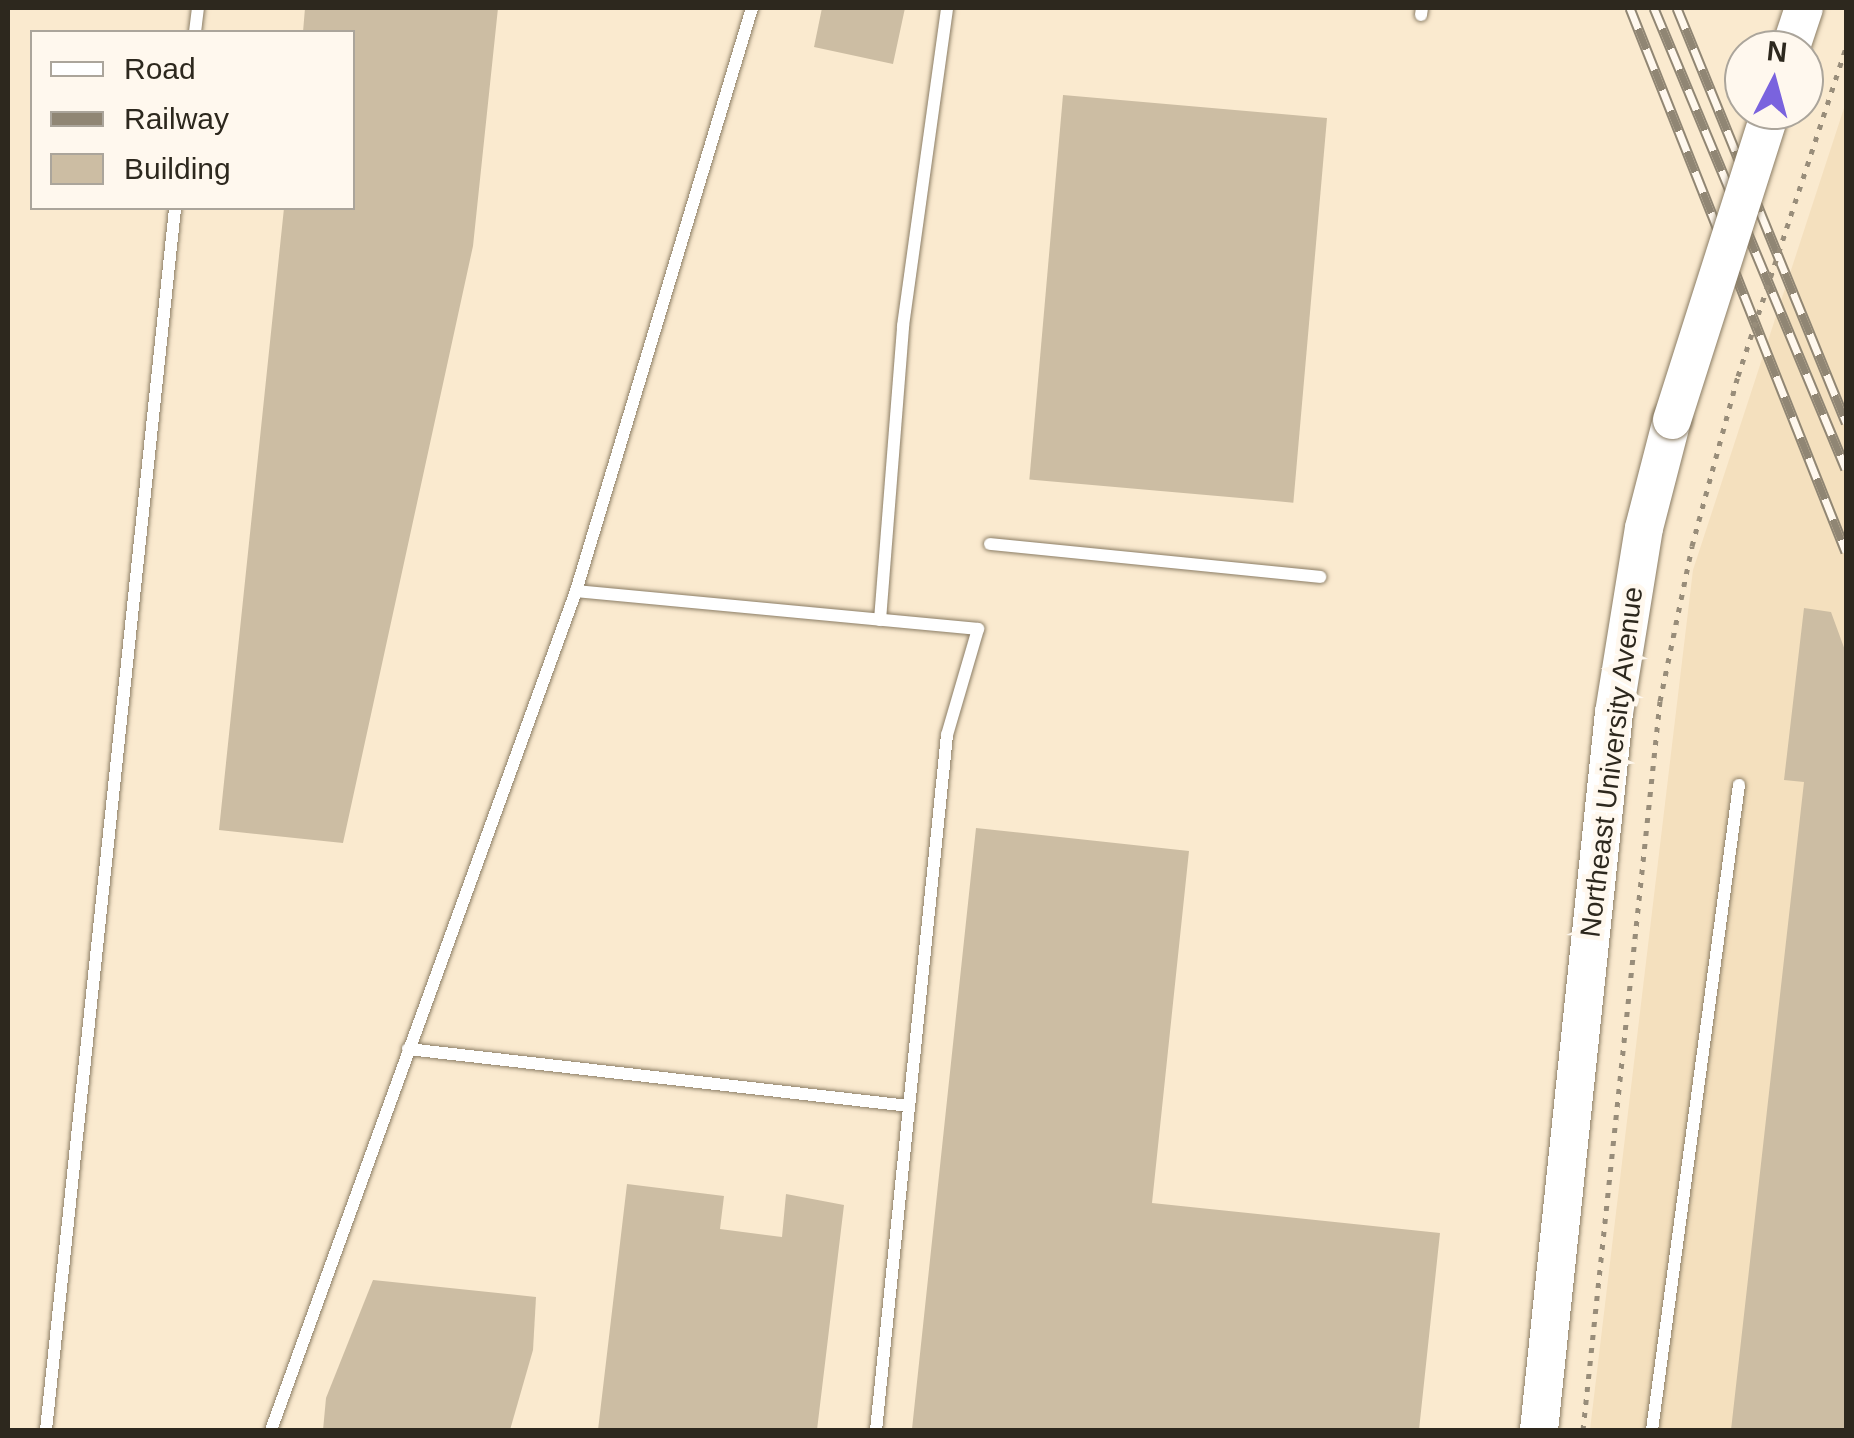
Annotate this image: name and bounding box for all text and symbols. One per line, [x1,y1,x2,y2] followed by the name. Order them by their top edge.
[30,30,355,210] legend
[1724,30,1824,130] north arrow
[1765,35,1789,68] text: N
[124,52,196,85] text: Road
[124,102,229,135] text: Railway
[124,152,231,185] text: Building
[1574,584,1650,940] street label: Northeast University Avenue

